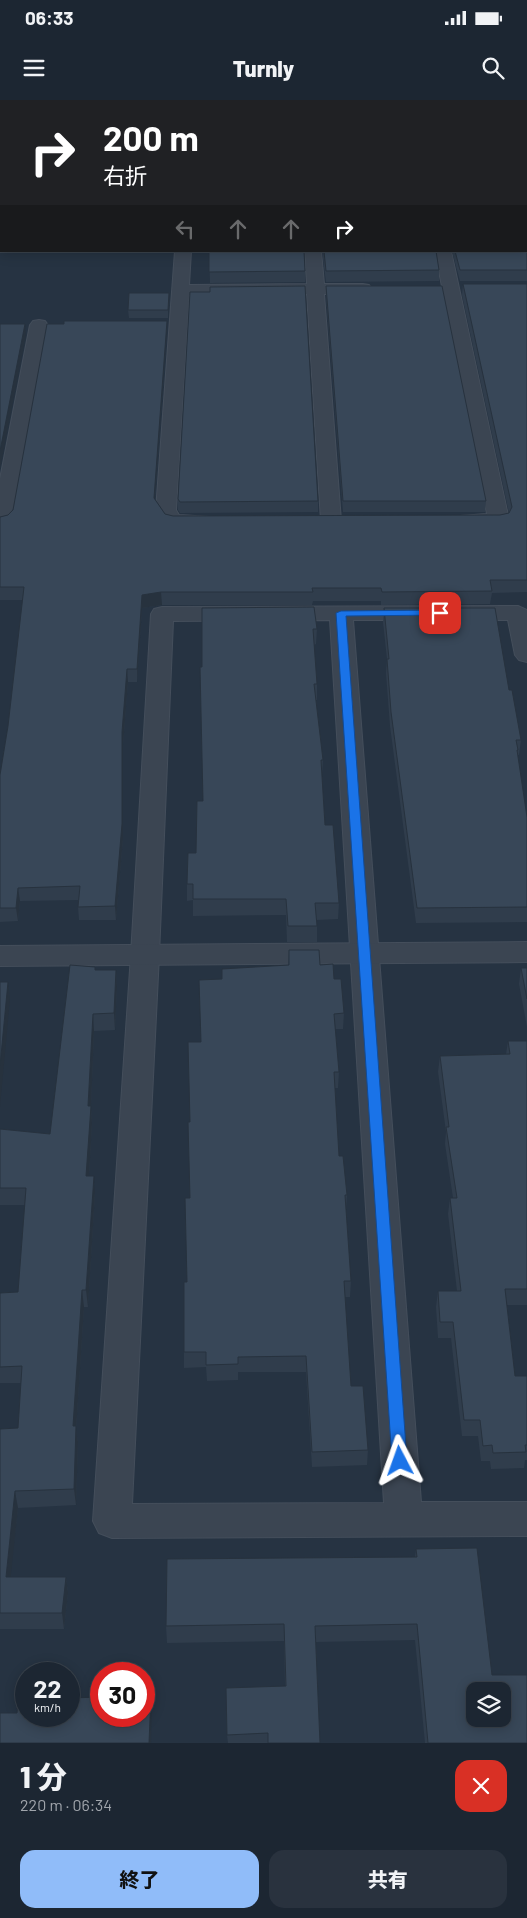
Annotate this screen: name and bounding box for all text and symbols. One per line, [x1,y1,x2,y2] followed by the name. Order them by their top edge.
[25,6,73,29] text: 06:33
[20,54,48,82] icon: menu
[479,54,507,82] icon: search
[233,55,294,81] text: Turnly
[103,116,199,158] text: 200 m
[20,120,85,185] icon: right
[103,162,147,188] text: 右折
[171,215,199,243] icon: left
[224,215,252,243] icon: ahead
[277,215,305,243] icon: ahead
[330,215,358,243] icon: right
[419,592,461,634] pin
[426,599,454,627] icon: arrive
[373,1434,425,1486] position arrow
[90,1662,155,1727] speed limit sign: 30
[33,1673,62,1703] text: 22
[466,1682,511,1727] map controls
[466,1682,511,1727] button: layers
[34,1700,61,1714] text: km/h
[20,1758,67,1794] text: 1 分
[455,1760,507,1812] button: close
[20,1795,112,1814] text: 220 m · 06:34
[20,1850,259,1908] button: 終了
[269,1850,507,1908] button: 共有

